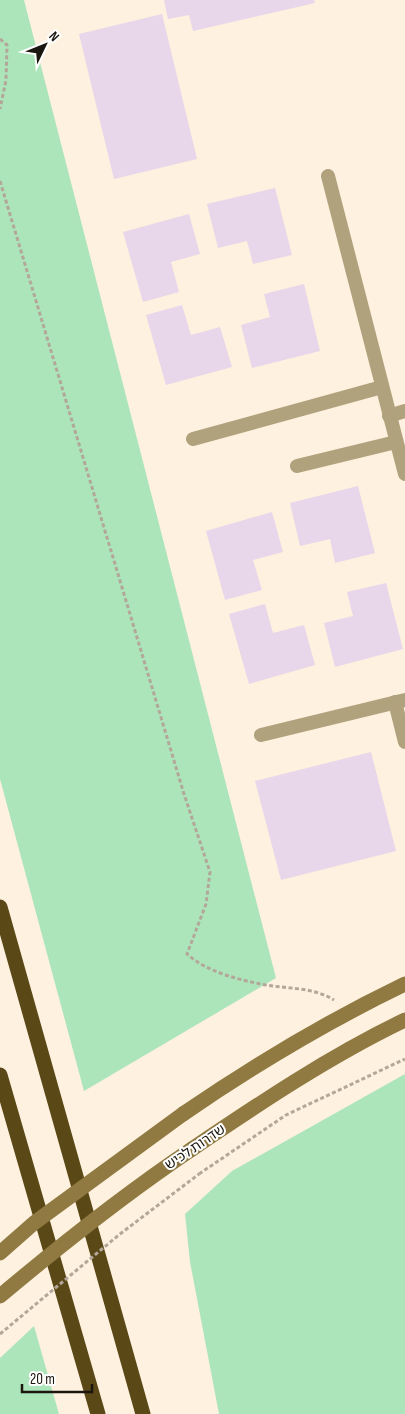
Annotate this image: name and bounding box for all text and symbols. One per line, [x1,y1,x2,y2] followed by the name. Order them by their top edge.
[20,20,70,70] north arrow
[45,28,63,45] text: N
[162,1121,228,1173] street label: שדרות לכיש
[22,1362,92,1394] scale bar
[30,1370,55,1389] text: 20 m

